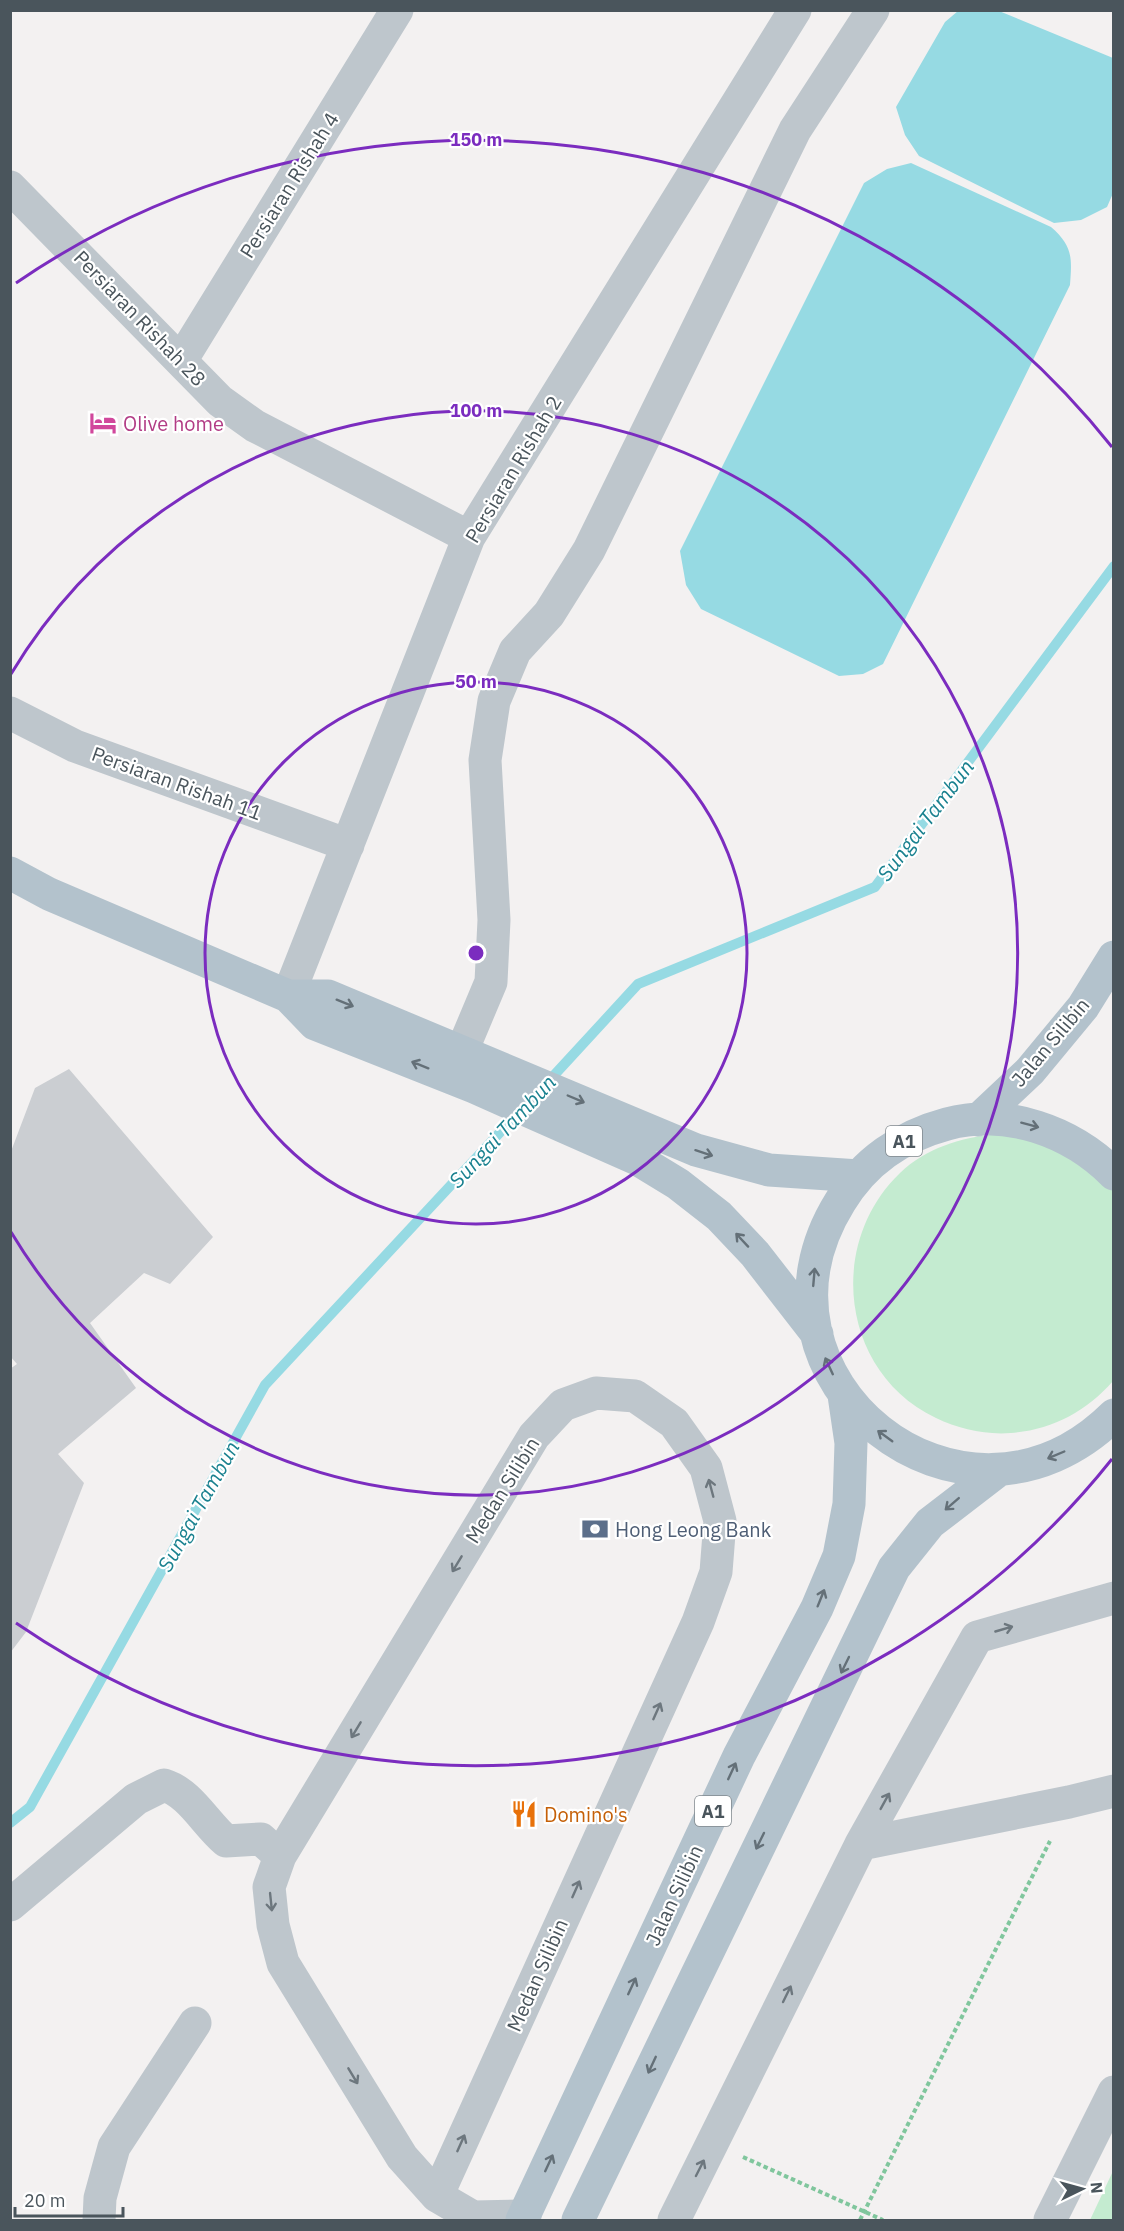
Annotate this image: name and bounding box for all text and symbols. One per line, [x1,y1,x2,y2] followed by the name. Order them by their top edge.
[233,107,345,263] street label: Persiaran Rishah 4
[450,128,502,151] text: 150 m
[68,244,212,392] street label: Persiaran Rishah 28
[458,390,568,548] street label: Persiaran Rishah 2
[450,399,502,422] text: 100 m
[88,408,118,438] hotel icon: Olive home
[123,410,224,437] place label: Olive home
[455,670,497,693] text: 50 m
[88,740,266,826] street label: Persiaran Rishah 11
[870,754,980,886] water label: Sungai Tambun
[466,943,486,963] centre of rings
[1005,992,1095,1092] street label: Jalan Silibin
[335,998,354,1009] one-way arrow
[411,1059,429,1070] one-way arrow
[442,1068,562,1194] water label: Sungai Tambun
[566,1094,584,1105] one-way arrow
[1020,1120,1039,1131] one-way arrow
[886,1126,922,1156] road number: A1
[694,1148,713,1159] one-way arrow
[735,1233,749,1248] one-way arrow
[809,1268,820,1288] one-way arrow
[822,1358,834,1376] one-way arrow
[877,1429,893,1442] one-way arrow
[459,1432,545,1548] street label: Medan Silibin
[151,1436,245,1576] water label: Sungai Tambun
[1048,1450,1066,1461] one-way arrow
[705,1478,716,1497] one-way arrow
[944,1497,960,1511] one-way arrow
[580,1514,610,1544] bank icon: Hong Leong Bank
[615,1516,772,1543] place label: Hong Leong Bank
[450,1555,462,1572] one-way arrow
[816,1589,827,1608] one-way arrow
[994,1623,1013,1635] one-way arrow
[839,1656,850,1674] one-way arrow
[652,1702,663,1721] one-way arrow
[349,1721,361,1738] one-way arrow
[726,1763,738,1781] one-way arrow
[879,1793,891,1810] one-way arrow
[695,1796,731,1826] road number: A1
[509,1799,539,1829] restaurant icon: Domino's
[544,1801,628,1828] place label: Domino's
[753,1831,765,1849] one-way arrow
[639,1840,709,1950] street label: Jalan Silibin
[571,1880,583,1898] one-way arrow
[265,1892,276,1912] one-way arrow
[500,1914,574,2036] street label: Medan Silibin
[626,1978,638,1996] one-way arrow
[781,1985,793,2003] one-way arrow
[645,2056,657,2074] one-way arrow
[347,2067,359,2084] one-way arrow
[456,2134,467,2152] one-way arrow
[544,2154,556,2172] one-way arrow
[1052,2159,1112,2219] north arrow
[695,2160,706,2178] one-way arrow
[15,2180,123,2218] scale bar
[1086,2181,1107,2194] text: N
[24,2189,66,2212] text: 20 m

